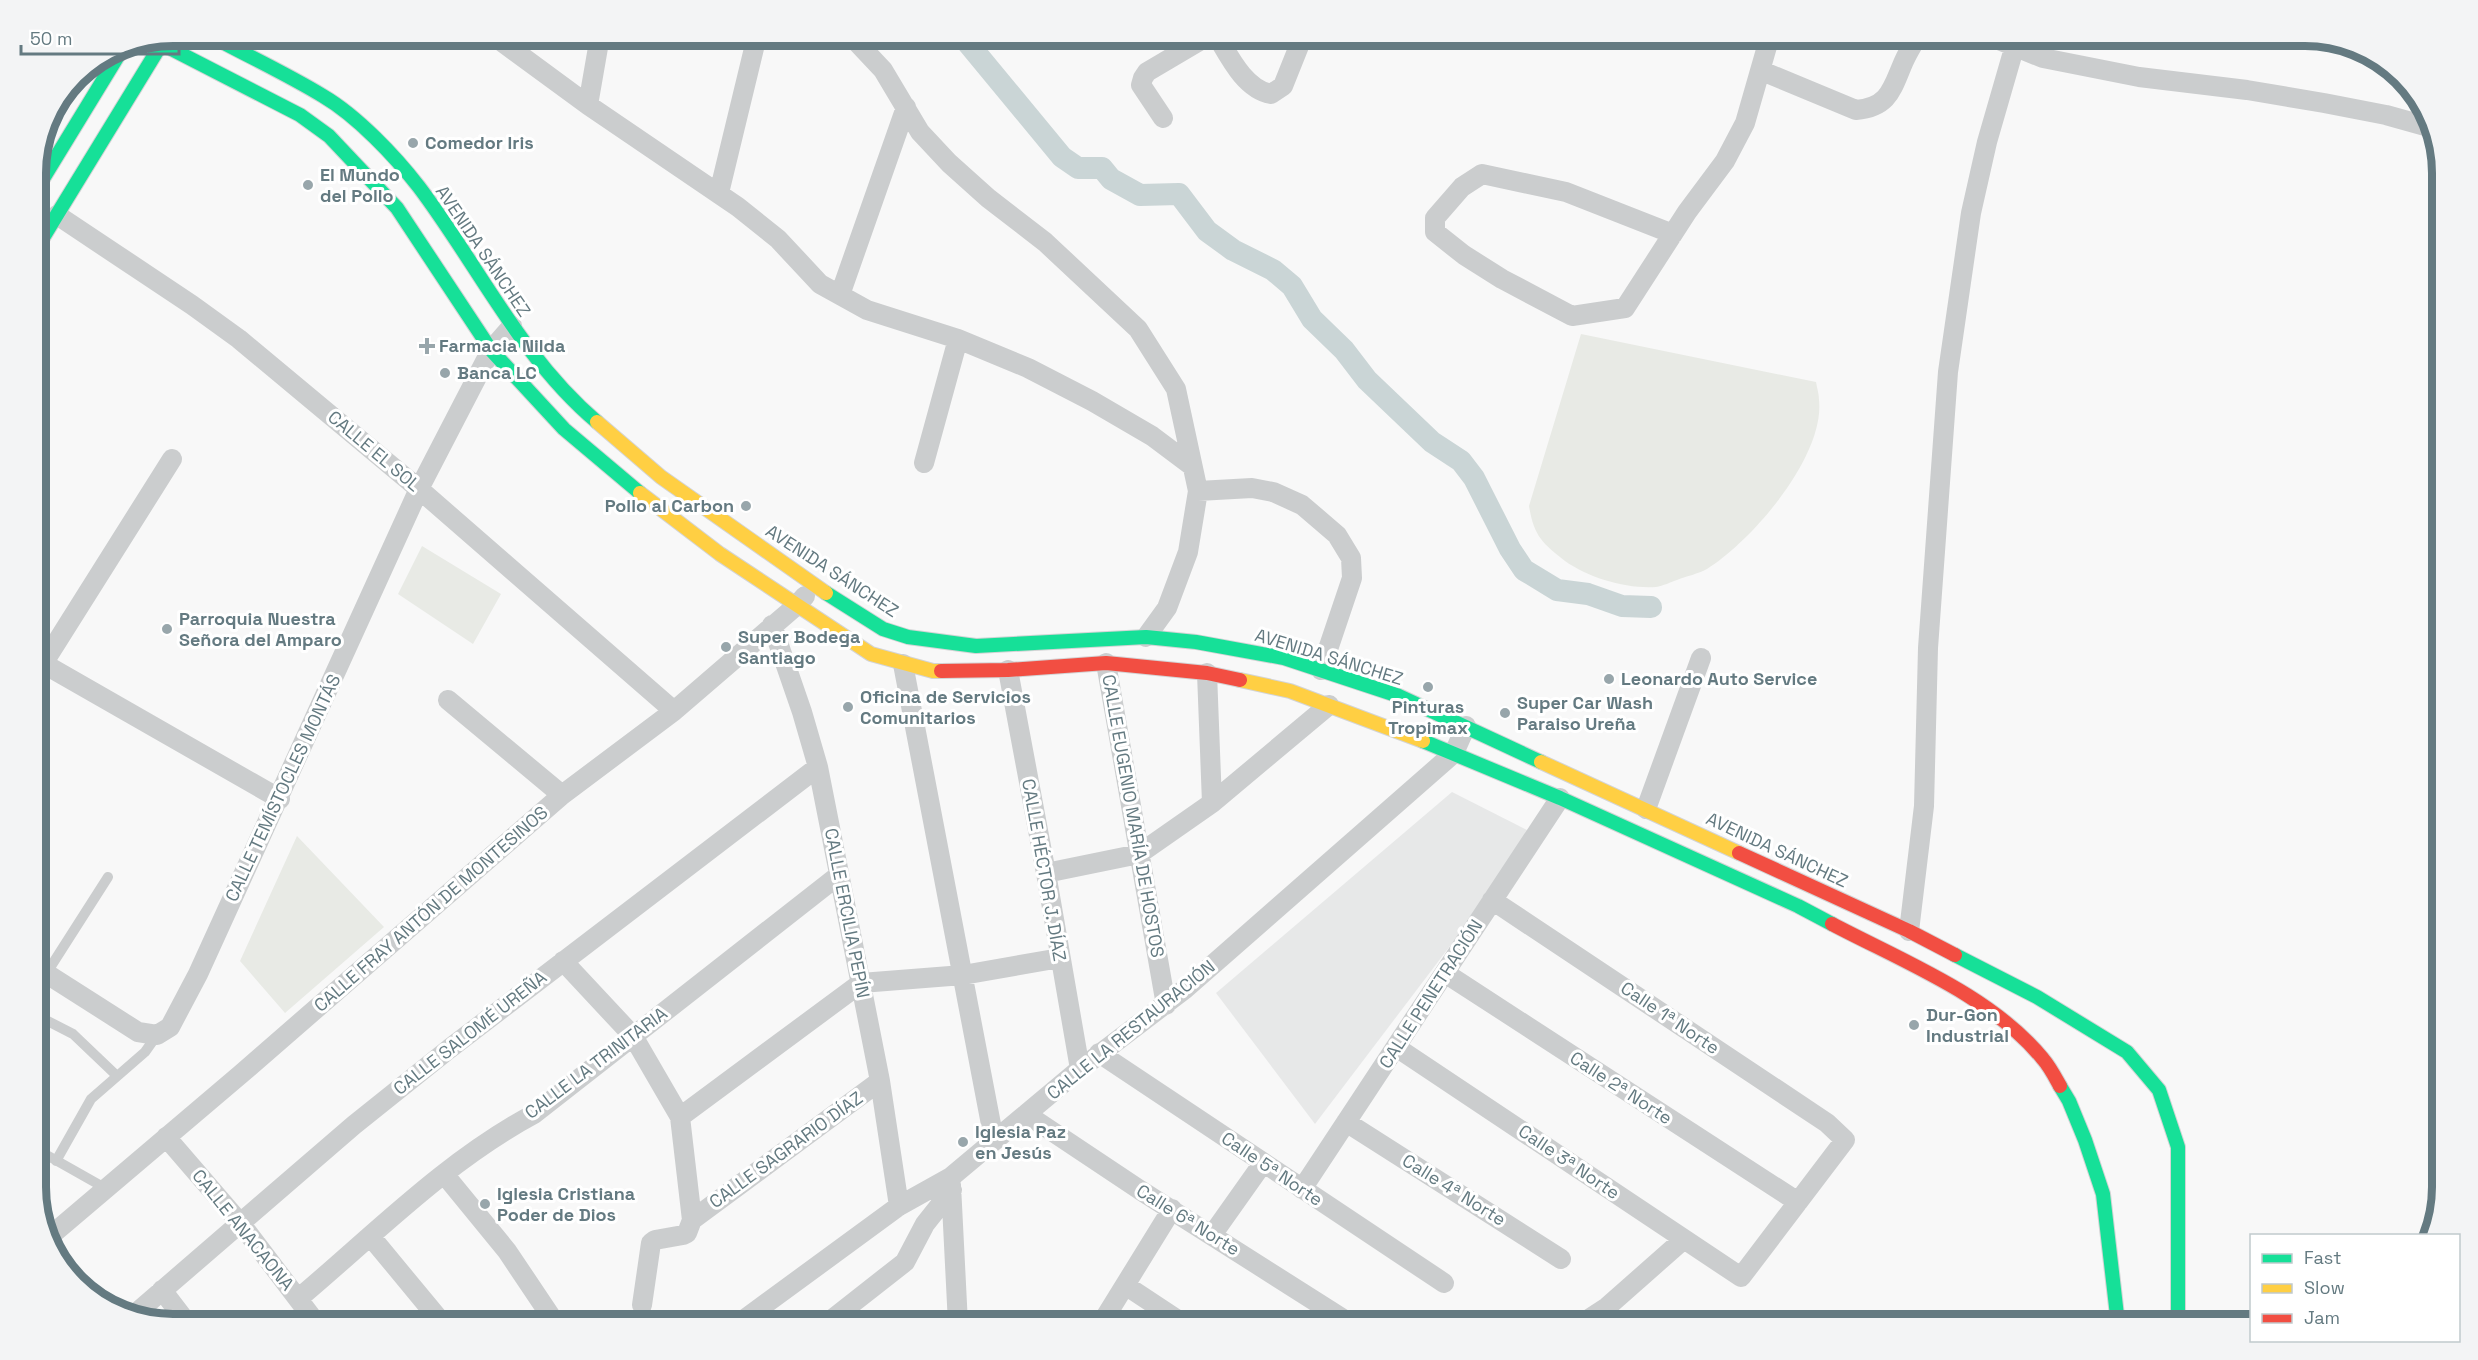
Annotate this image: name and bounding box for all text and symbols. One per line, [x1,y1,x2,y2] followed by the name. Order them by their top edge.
[21,18,178,56] scale bar
[30,27,72,50] text: 50 m
[425,131,534,154] place label: Comedor Iris
[406,136,420,150] marker: Comedor Iris
[320,163,400,207] place label: El Mundo del Pollo
[301,178,315,192] marker: El Mundo del Pollo
[431,181,536,321] street label: AVENIDA SÁNCHEZ
[439,334,566,357] place label: Farmacia Nilda
[420,339,434,353] marker: Farmacia Nilda
[457,361,537,384] place label: Banca LC
[438,366,452,380] marker: Banca LC
[323,405,426,496] street label: CALLE EL SOL
[605,494,734,517] place label: Pollo al Carbon
[739,499,753,513] marker: Pollo al Carbon
[762,519,903,622] street label: AVENIDA SÁNCHEZ
[179,607,342,651] place label: Parroquia Nuestra Señora del Amparo
[160,622,174,636] marker: Parroquia Nuestra Señora del Amparo
[1252,623,1406,690] street label: AVENIDA SÁNCHEZ
[738,625,861,669] place label: Super Bodega Santiago
[719,640,733,654] marker: Super Bodega Santiago
[1621,667,1817,690] place label: Leonardo Auto Service
[220,670,345,905] street label: CALLE TEMÍSTOCLES MONTÁS
[1602,672,1616,686] marker: Leonardo Auto Service
[1097,673,1170,959] street label: CALLE EUGENIO MARÍA DE HOSTOS
[1421,680,1435,694] marker: Pinturas Tropimax
[860,685,1031,729] place label: Oficina de Servicios Comunitarios
[1517,691,1653,735] place label: Super Car Wash Paraiso Ureña
[1388,695,1468,739] place label: Pinturas Tropimax
[841,700,855,714] marker: Oficina de Servicios Comunitarios
[1498,706,1512,720] marker: Super Car Wash Paraiso Ureña
[1017,777,1072,963] street label: CALLE HÉCTOR J. DÍAZ
[309,801,552,1017] street label: CALLE FRAY ANTÓN DE MONTESINOS
[1703,807,1852,892] street label: AVENIDA SÁNCHEZ
[820,826,875,1000] street label: CALLE ERCILIA PEPÍN
[1374,915,1487,1073] street label: CALLE PENETRACIÓN
[1042,955,1219,1104] street label: CALLE LA RESTAURACIÓN
[388,966,551,1100] street label: CALLE SALOMÉ UREÑA
[1617,976,1724,1059] street label: Calle 1ª Norte
[520,1001,672,1124] street label: CALLE LA TRINITARIA
[1926,1003,2009,1047] place label: Dur-Gon Industrial
[1907,1018,1921,1032] marker: Dur-Gon Industrial
[1566,1046,1677,1129] street label: Calle 2ª Norte
[704,1086,867,1213] street label: CALLE SAGRARIO DÍAZ
[1514,1119,1624,1204] street label: Calle 3ª Norte
[975,1120,1066,1164] place label: Iglesia Paz en Jesús
[1217,1126,1327,1211] street label: Calle 5ª Norte
[956,1135,970,1149] marker: Iglesia Paz en Jesús
[1398,1149,1510,1231] street label: Calle 4ª Norte
[187,1164,299,1295] street label: CALLE ANACAONA
[1132,1179,1244,1261] street label: Calle 6ª Norte
[497,1182,636,1226] place label: Iglesia Cristiana Poder de Dios
[478,1197,492,1211] marker: Iglesia Cristiana Poder de Dios
[2250,1234,2460,1342] legend
[2304,1246,2341,1269] text: Fast
[2304,1276,2345,1299] text: Slow
[2304,1306,2340,1329] text: Jam

